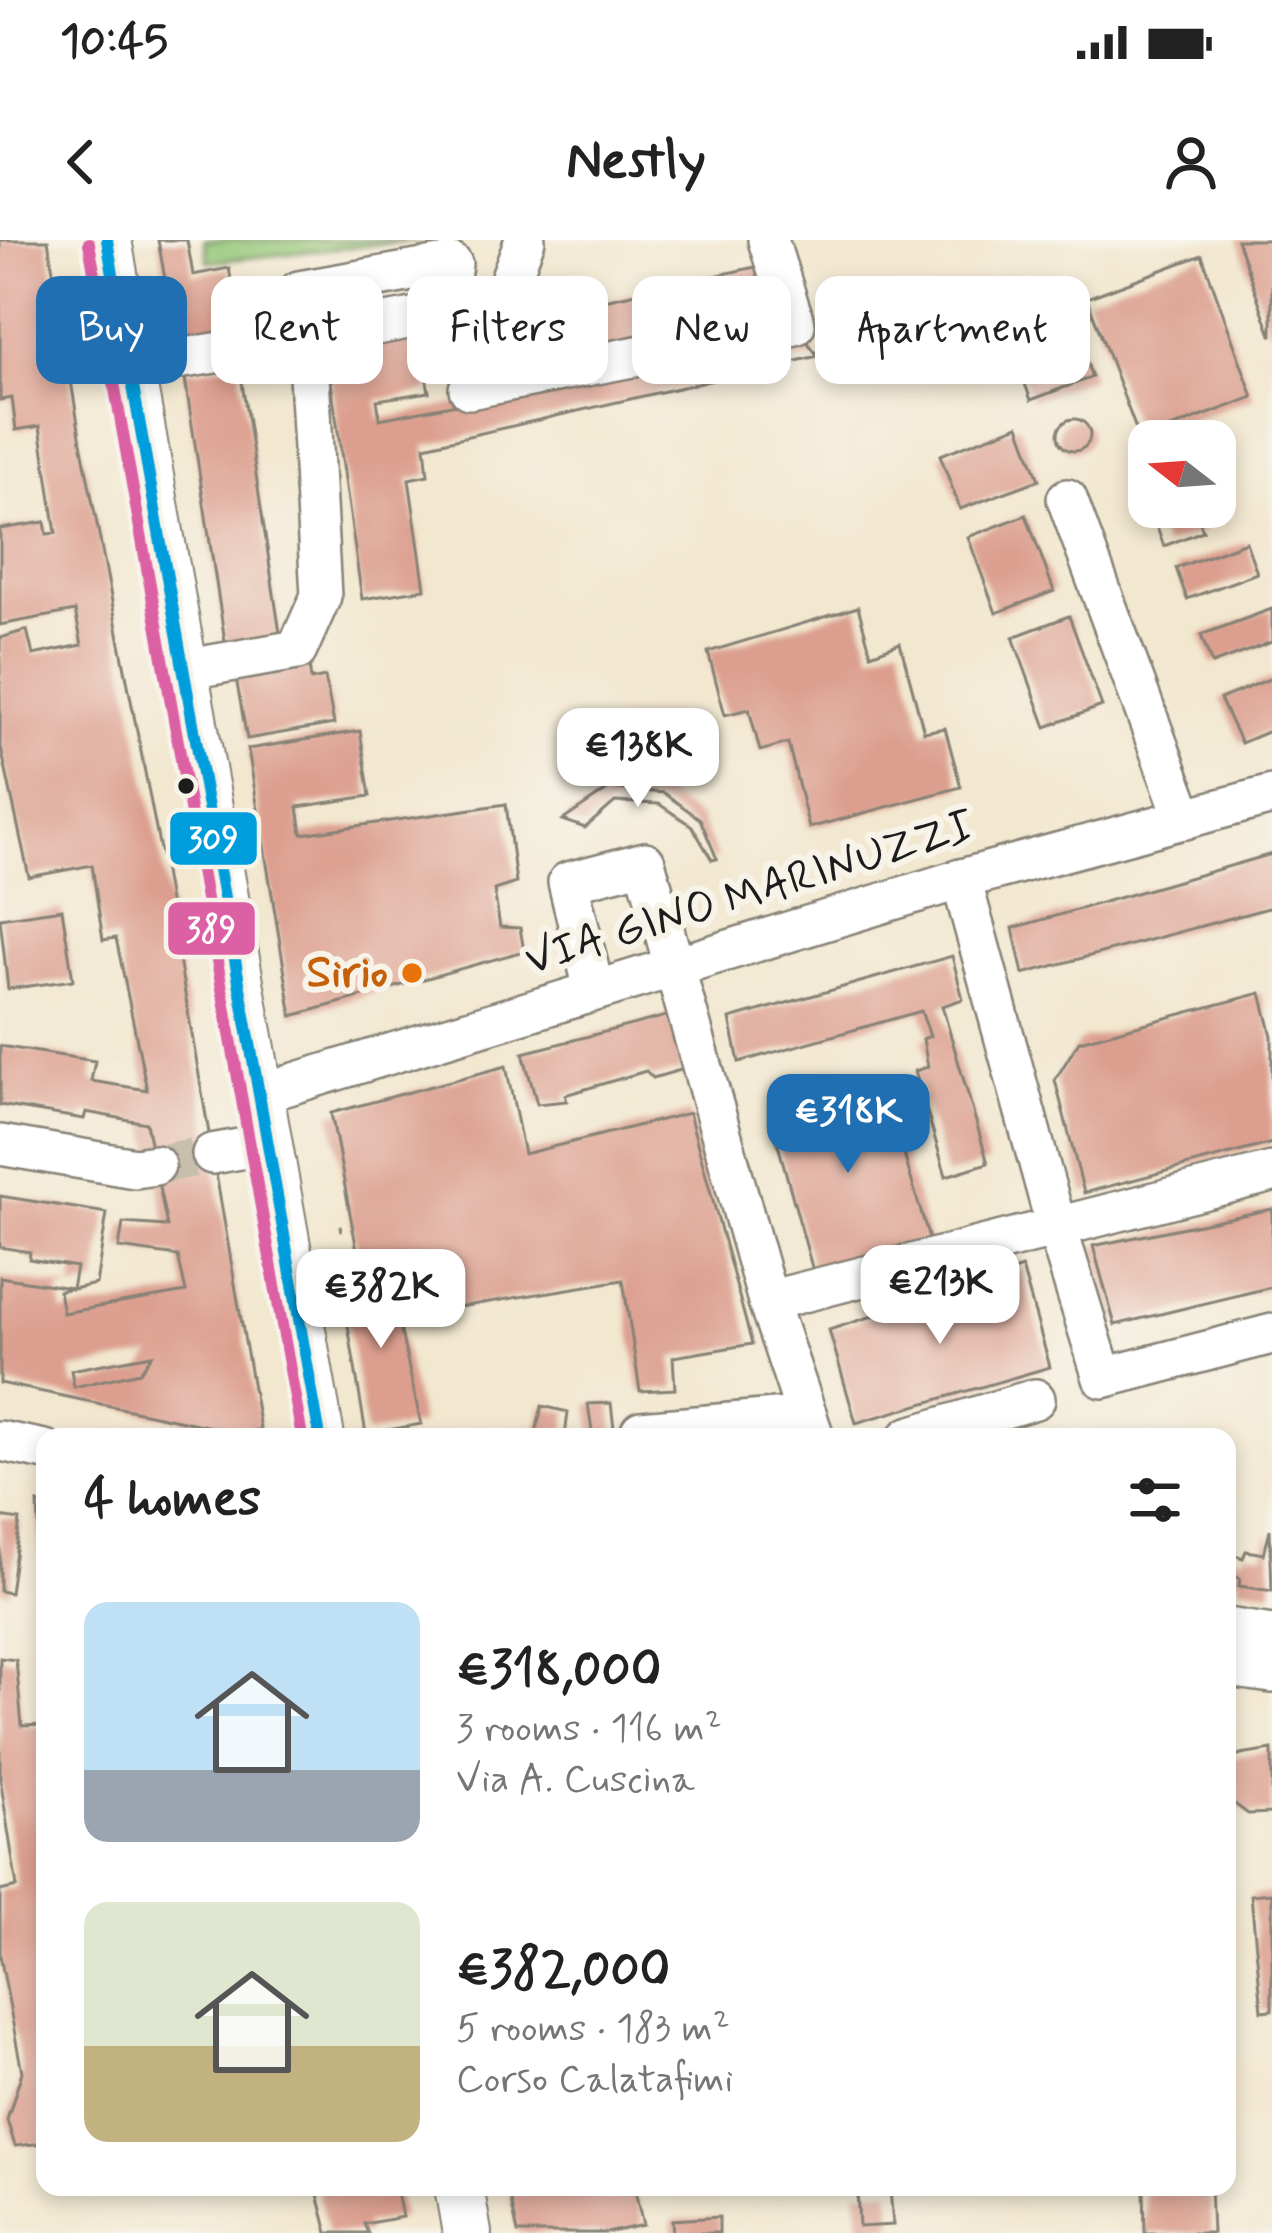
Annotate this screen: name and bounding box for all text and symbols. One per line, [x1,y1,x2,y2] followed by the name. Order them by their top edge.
[60,13,168,72] text: 10:45
[566,127,706,198] text: Nestly
[48,129,114,195] icon: back
[1158,129,1224,195] icon: person
[36,276,187,384] chip: Buy
[211,276,383,384] chip: Rent
[407,276,608,384] chip: Filters
[632,276,791,384] chip: New
[815,276,1090,384] chip: Apartment
[1128,420,1236,528] north arrow
[1128,420,1236,528] map controls
[554,708,722,810] pin: €138K
[584,721,692,772] text: €138K
[175,775,197,797] unlabelled marker
[518,798,982,990] street label: VIA GINO MARINUZZI
[168,810,259,867] line badge: 309
[187,819,239,863] text: 309
[166,900,257,957] line badge: 389
[186,909,236,953] text: 389
[306,944,388,1003] place label: Sirio
[399,960,425,986] marker: Sirio
[764,1074,932,1176] pin: €318K
[794,1087,902,1138] text: €318K
[856,1245,1024,1347] pin: €213K
[297,1249,465,1351] pin: €382K
[888,1258,992,1309] text: €213K
[323,1262,439,1313] text: €382K
[84,1467,261,1533] text: 4 homes
[1122,1467,1188,1533] icon: filters
[456,1638,661,1704] text: €318,000
[180,1650,324,1794] icon: home
[456,1704,722,1755] text: 3 rooms · 116 m²
[456,1755,695,1806] text: Via A. Cuscina
[456,1938,670,2004] text: €382,000
[180,1950,324,2094] icon: home
[456,2004,730,2055] text: 5 rooms · 183 m²
[456,2055,733,2106] text: Corso Calatafimi

